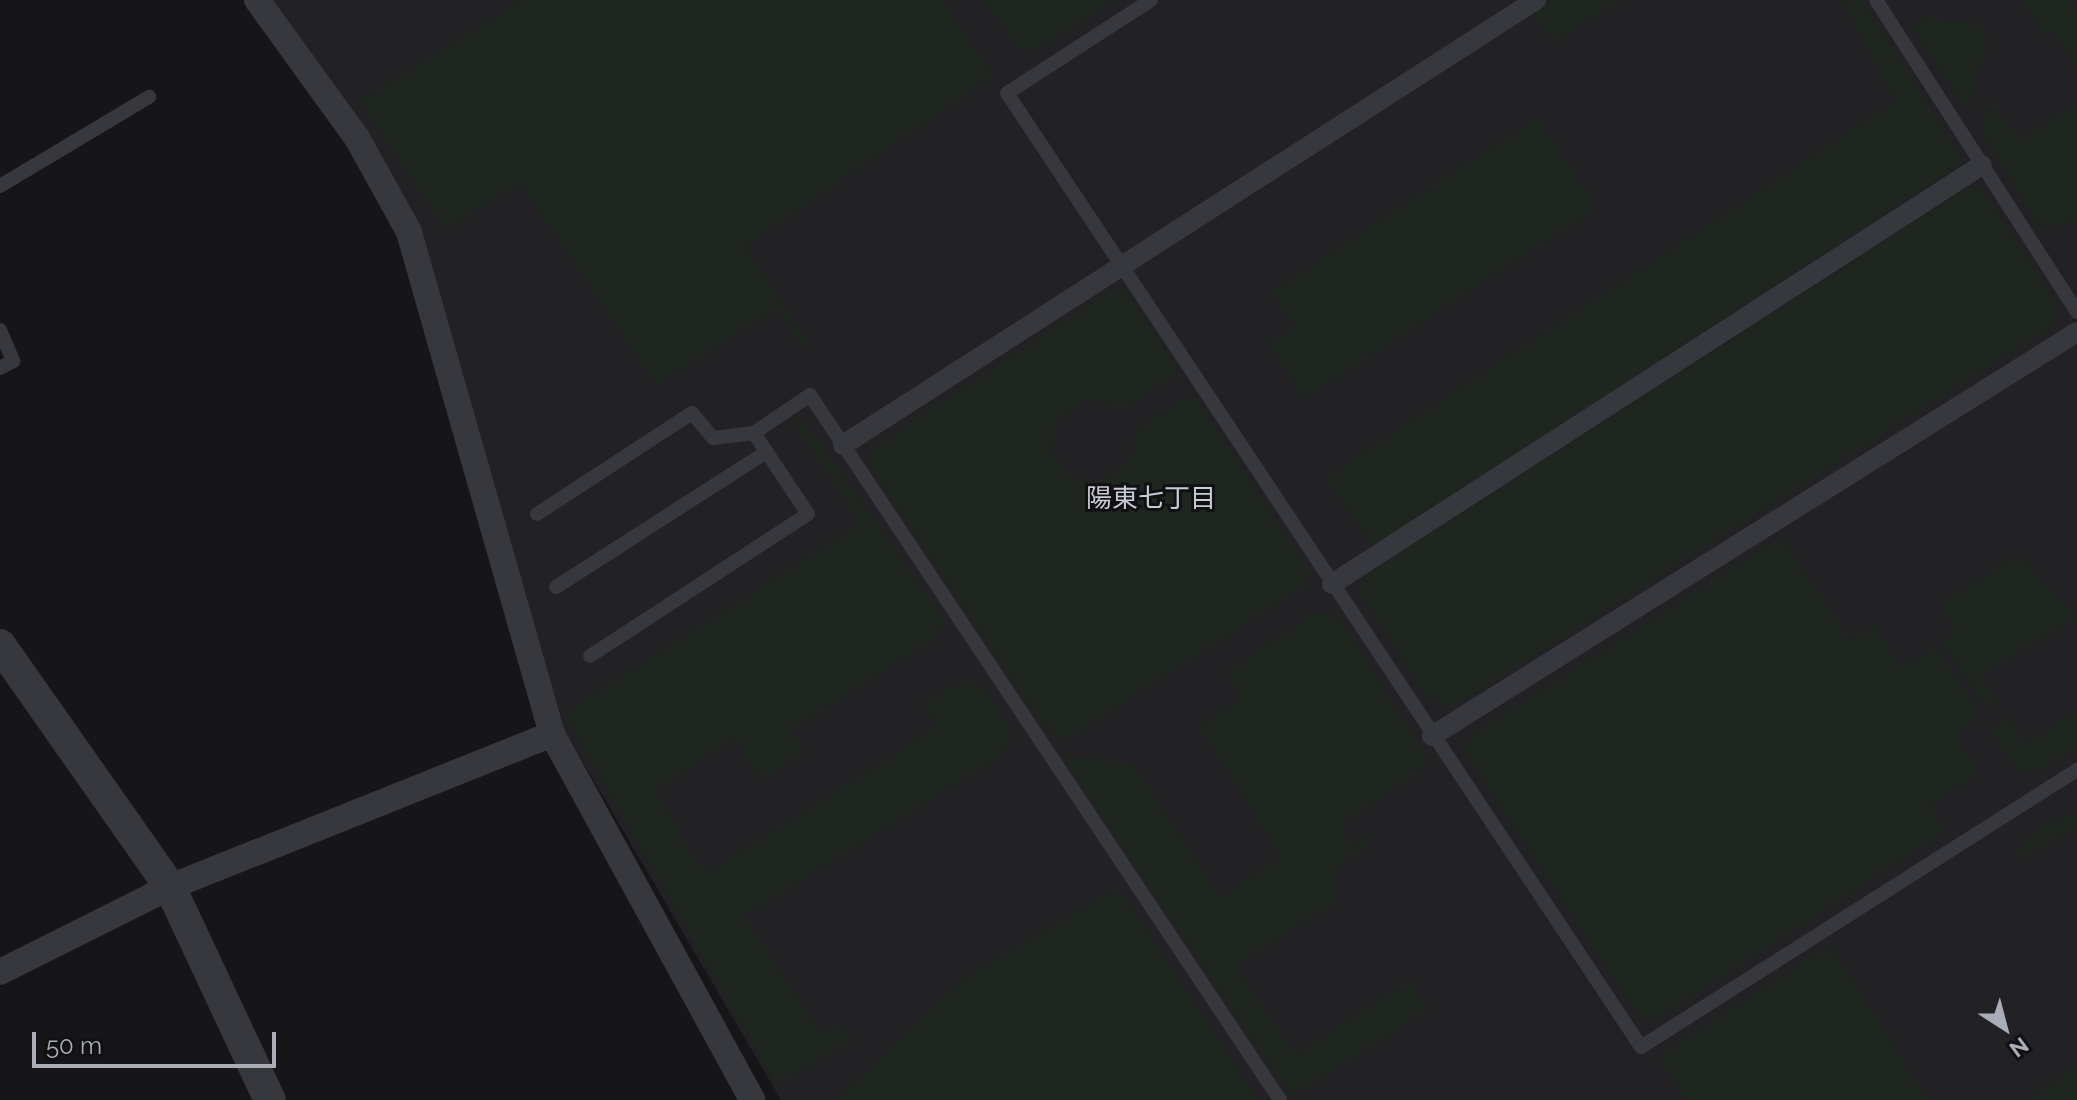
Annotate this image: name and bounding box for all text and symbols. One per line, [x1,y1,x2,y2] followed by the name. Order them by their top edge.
[1086,483,1216,515] district label: 陽東七丁目
[1965,988,2045,1068] north arrow
[36,1016,280,1066] scale bar
[46,1031,102,1060] text: 50 m
[2005,1032,2034,1063] text: N

